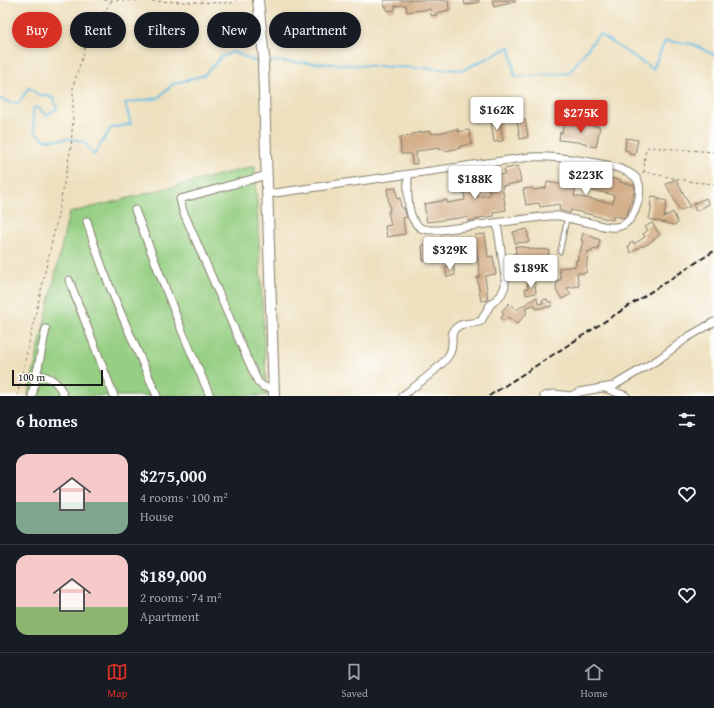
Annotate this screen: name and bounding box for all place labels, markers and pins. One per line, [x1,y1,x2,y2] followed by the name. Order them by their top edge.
[469,97,525,131] pin: $162K
[553,100,609,134] pin: $275K
[558,162,614,196] pin: $223K
[447,166,503,200] pin: $188K
[422,237,478,271] pin: $329K
[503,255,559,289] pin: $189K

